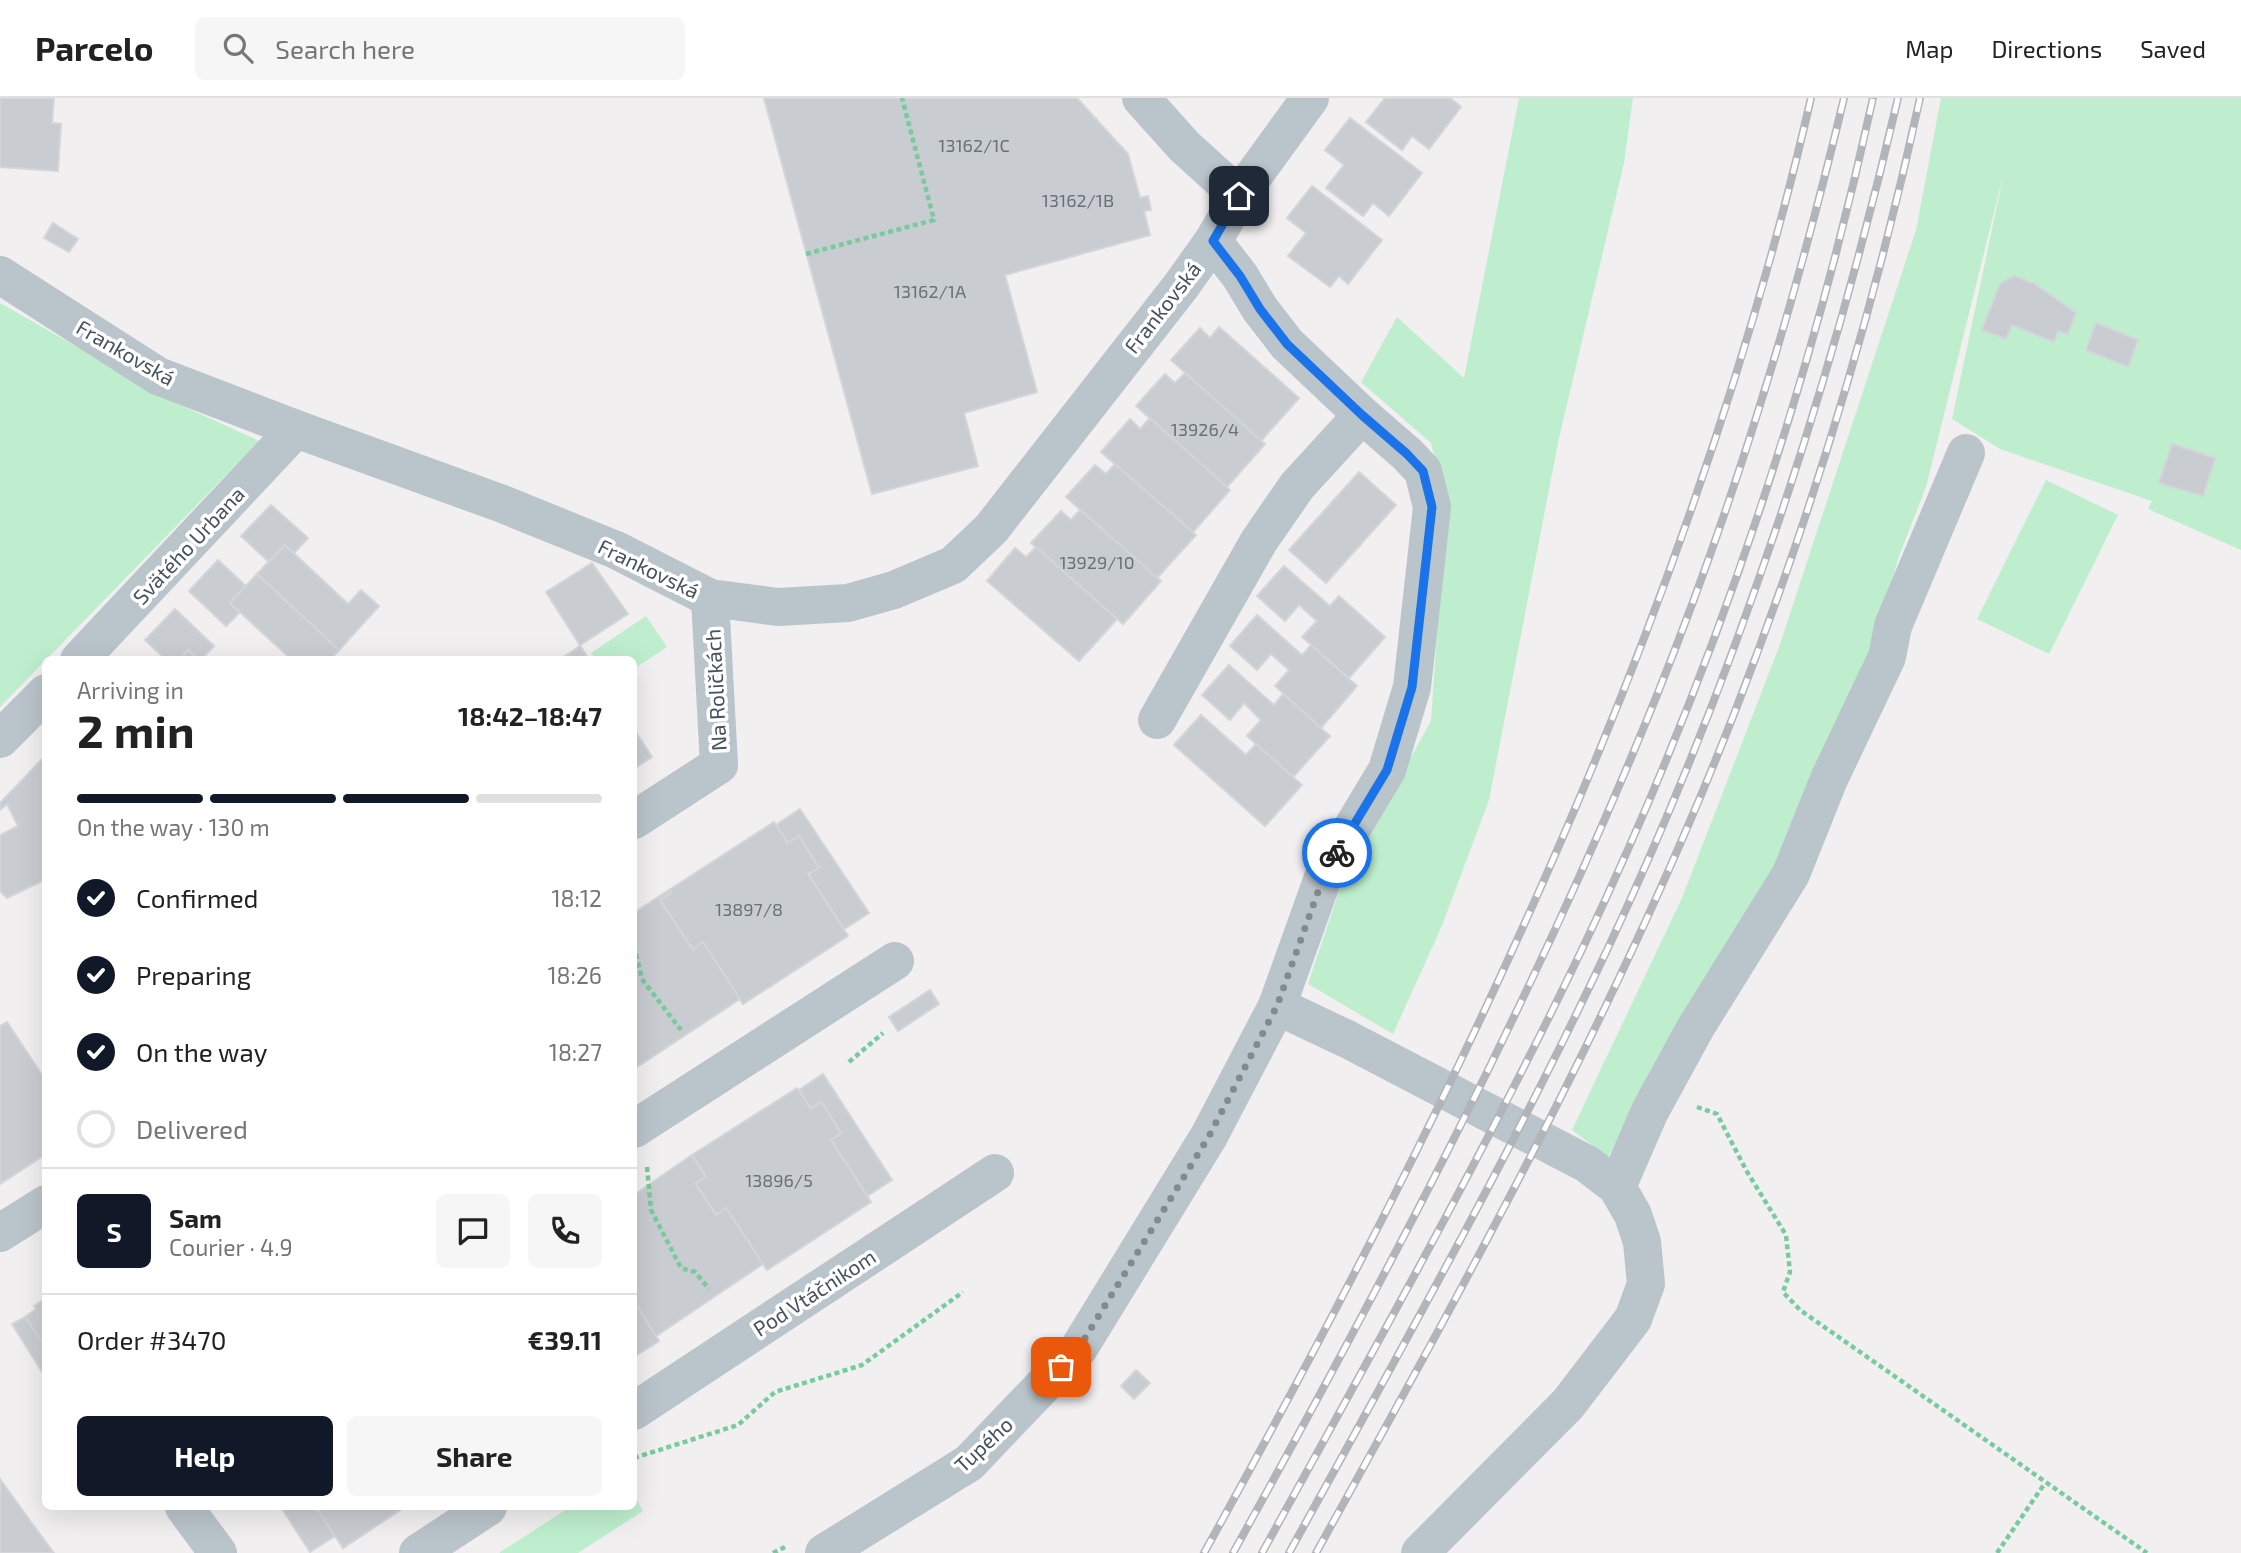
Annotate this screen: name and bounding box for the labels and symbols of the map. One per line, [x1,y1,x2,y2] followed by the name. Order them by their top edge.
[938,134,1010,156] house number: 13162/1C
[1209,166,1269,226] pin
[1042,189,1114,211] house number: 13162/1B
[1119,256,1205,358] street label: Frankovská
[894,280,967,302] house number: 13162/1A
[72,314,180,390] street label: Frankovská
[1171,418,1239,440] house number: 13926/4
[127,481,249,609] street label: Svätého Urbana
[594,533,704,603] street label: Frankovská
[1059,551,1135,573] house number: 13929/10
[699,628,731,752] street label: Na Roličkách
[1302,818,1372,888] courier
[715,898,783,920] house number: 13897/8
[745,1169,813,1191] house number: 13896/5
[748,1243,880,1341] street label: Pod Vtáčnikom
[1031,1337,1091,1397] pin
[949,1411,1017,1477] street label: Tupého

